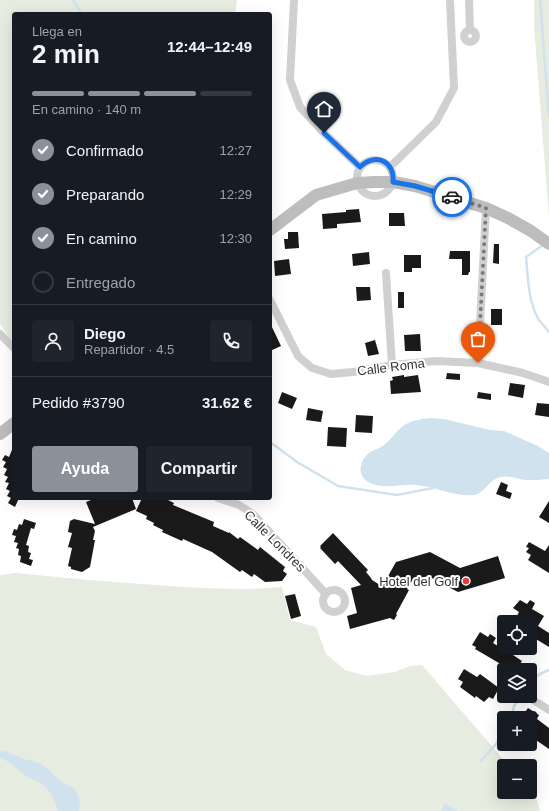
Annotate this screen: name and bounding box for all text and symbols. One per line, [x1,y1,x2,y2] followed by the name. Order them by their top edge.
[32,24,82,39] text: Llega en
[167,38,252,55] text: 12:44–12:49
[32,39,100,69] text: 2 min
[307,92,341,133] pin
[313,98,335,120] icon: home
[32,102,141,117] text: En camino · 140 m
[32,139,54,161] icon: check
[66,142,144,159] text: Confirmado
[219,143,252,158] text: 12:27
[432,177,472,217] courier
[32,183,54,205] icon: check
[66,186,144,203] text: Preparando
[441,186,463,208] icon: car
[219,187,252,202] text: 12:29
[32,227,54,249] icon: check
[66,230,137,247] text: En camino
[219,231,252,246] text: 12:30
[66,274,135,291] text: Entregado
[32,320,74,362] button: person
[210,320,252,362] button: phone
[461,322,495,363] pin
[84,325,126,342] text: Diego
[467,328,489,350] icon: bag
[84,342,174,357] text: Repartidor · 4.5
[356,355,426,379] street label: Calle Roma
[32,394,125,411] text: Pedido #3790
[202,394,252,411] text: 31.62 €
[32,446,138,492] button: Ayuda
[146,446,252,492] button: Compartir
[241,507,309,575] street label: Calle Londres
[379,574,458,589] place label: Hotel del Golf
[461,576,471,586] marker: Hotel del Golf
[497,615,537,799] map controls
[497,615,537,655] button: locate
[497,663,537,703] button: layers
[497,711,537,751] button: +
[497,759,537,799] button: −

